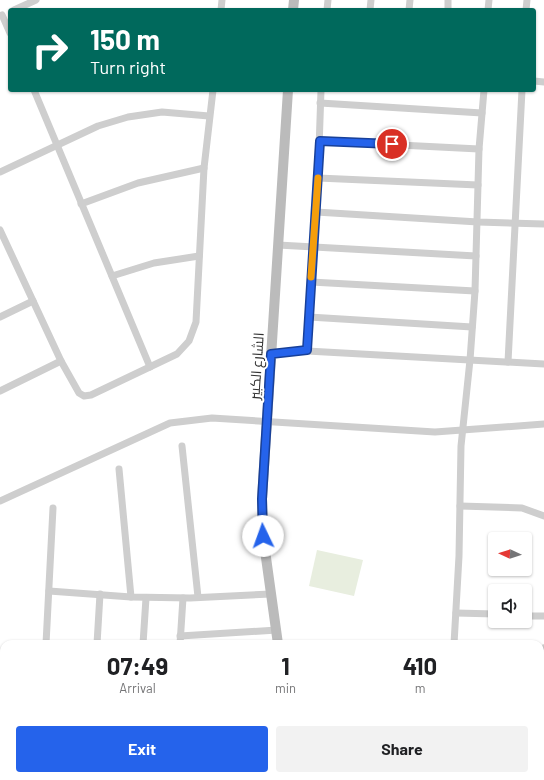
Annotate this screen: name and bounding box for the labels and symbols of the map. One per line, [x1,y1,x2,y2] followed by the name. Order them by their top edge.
[375,127,409,161] pin
[245,332,268,401] street label: الشارع الكبير
[242,515,284,557] position arrow
[488,532,532,576] north arrow

